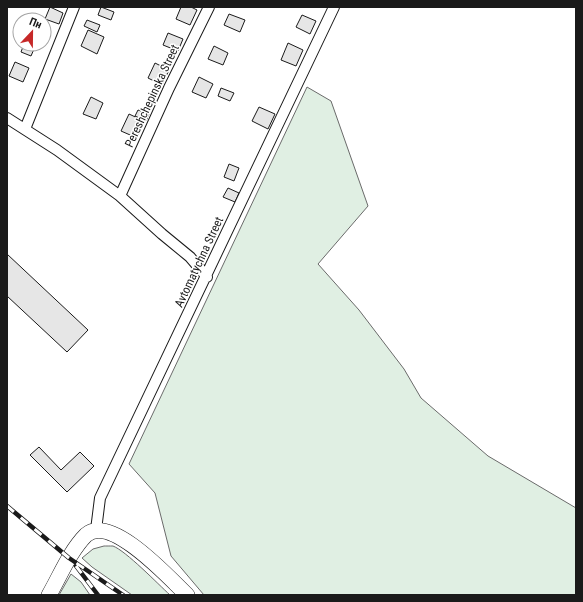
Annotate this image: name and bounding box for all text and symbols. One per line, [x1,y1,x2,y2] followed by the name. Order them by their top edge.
[12,12,52,52] north arrow
[27,15,44,32] text: Пн
[122,42,182,150] street label: Pereshchepinska Street
[172,214,226,309] street label: Avtomatychna Street

